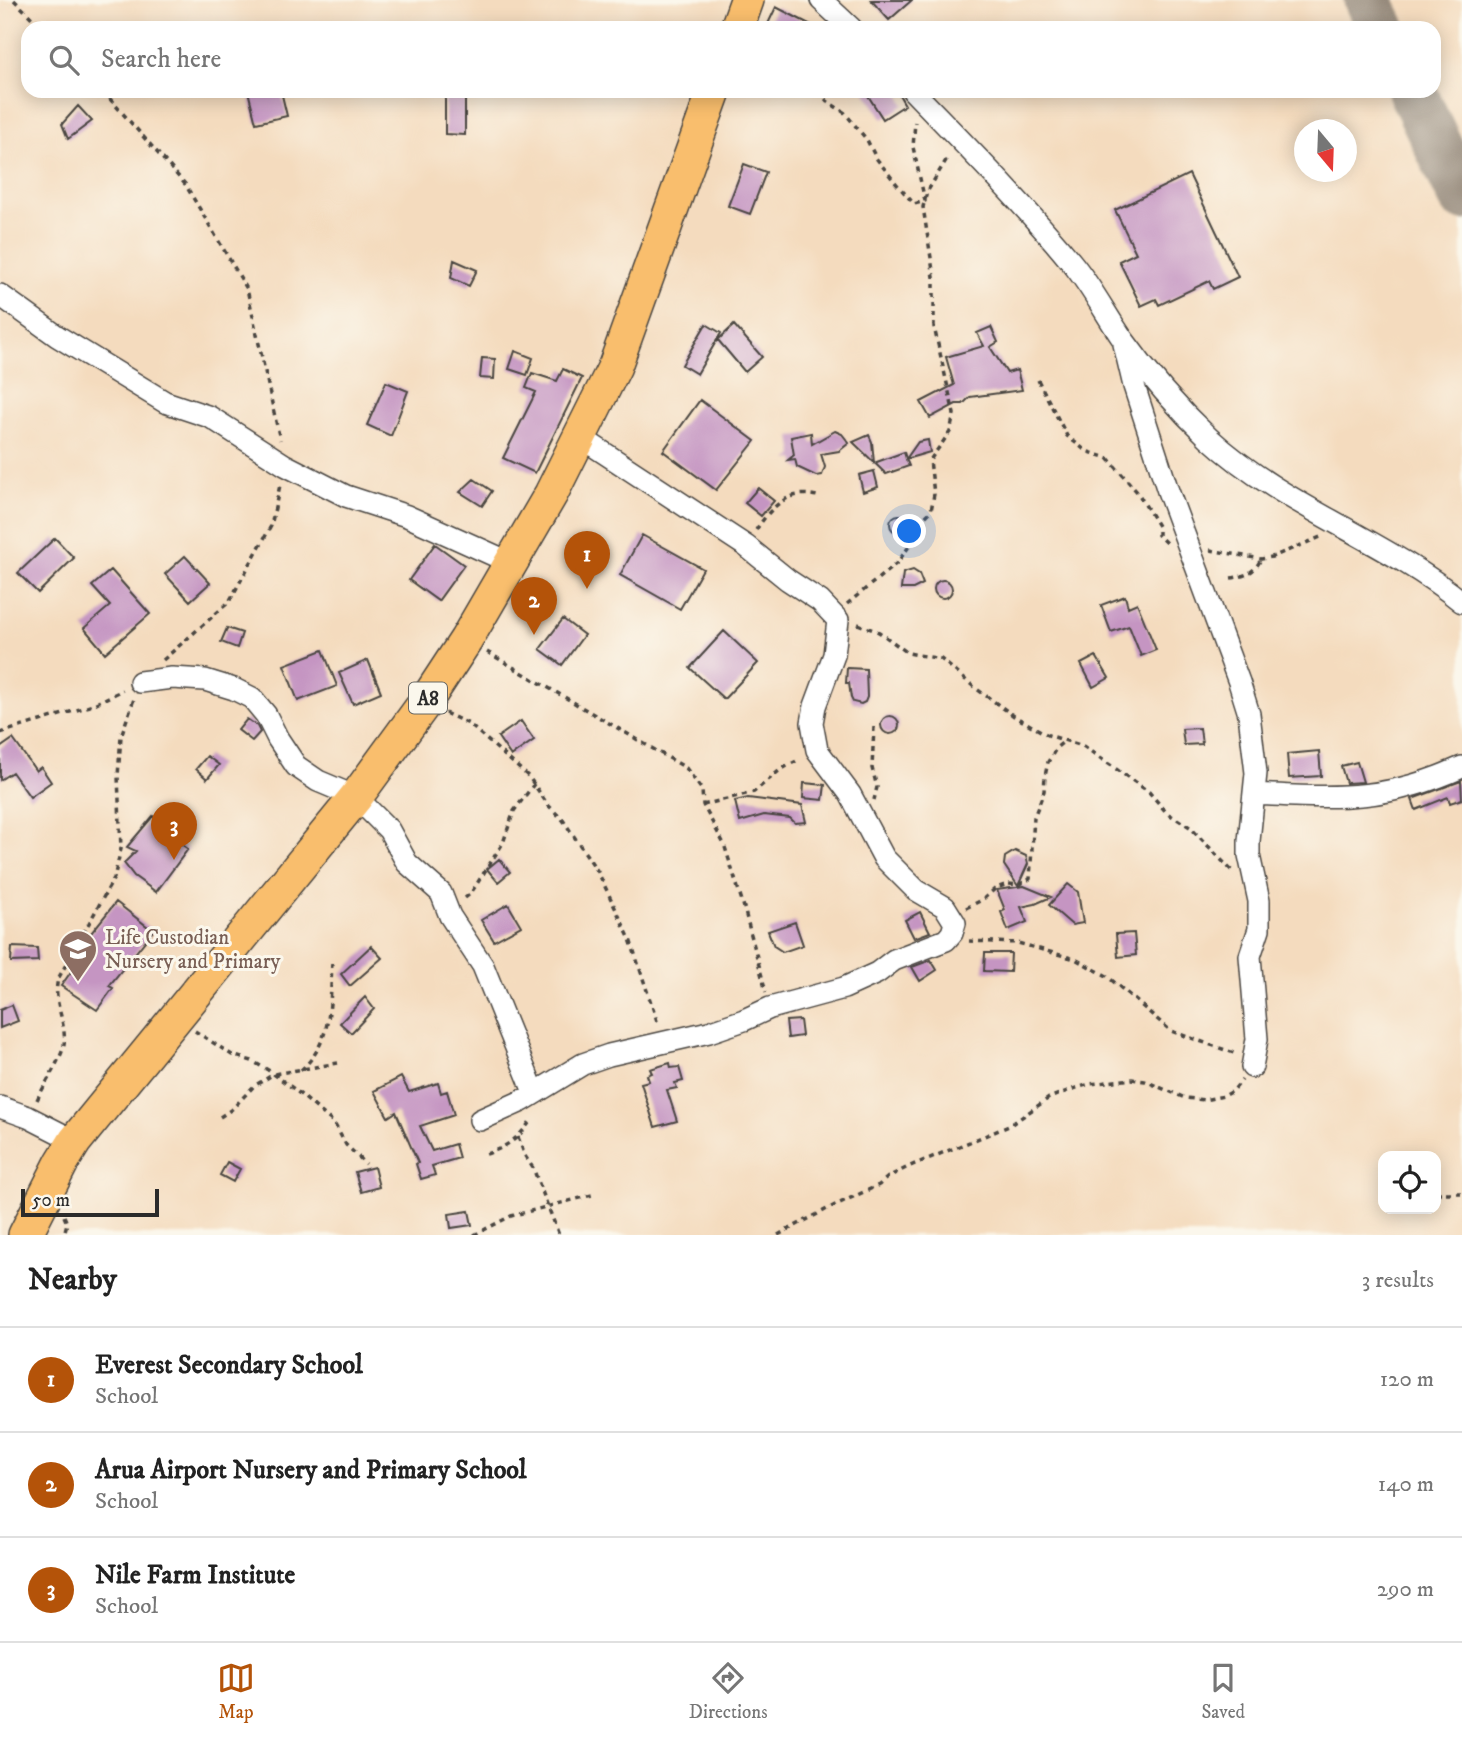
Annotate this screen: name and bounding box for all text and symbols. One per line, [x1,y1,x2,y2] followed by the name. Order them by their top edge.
[21,21,1441,98] search box
[45,41,83,79] icon: search
[101,43,221,76] text: Search here
[1294,119,1357,182] north arrow
[892,514,926,548] your location
[564,531,610,589] pin: 1
[511,577,557,635] pin: 2
[409,682,447,713] road number: A8
[151,802,197,860] pin: 3
[105,925,281,975] place label: Life Custodian Nursery and Primary
[57,928,99,983] school or university icon: Life Custodian Nursery and Primary
[1378,1151,1441,1214] map controls
[1378,1151,1441,1214] button: locate
[21,1186,159,1218] scale bar
[32,1189,70,1212] text: 50 m
[28,1262,117,1299] text: Nearby
[1362,1266,1434,1295] text: 3 results
[95,1349,363,1382] text: Everest Secondary School
[47,1365,55,1394] text: 1
[1380,1365,1434,1394] text: 120 m
[95,1382,158,1411] text: School
[95,1454,527,1487] text: Arua Airport Nursery and Primary School
[45,1470,57,1499] text: 2
[1378,1470,1434,1499] text: 140 m
[95,1487,158,1516] text: School
[95,1559,295,1592] text: Nile Farm Institute
[47,1575,55,1604] text: 3
[1377,1575,1434,1604] text: 290 m
[95,1592,158,1621] text: School
[217,1659,255,1724] tab: Map
[689,1659,768,1724] tab: Directions
[1201,1659,1245,1724] tab: Saved

